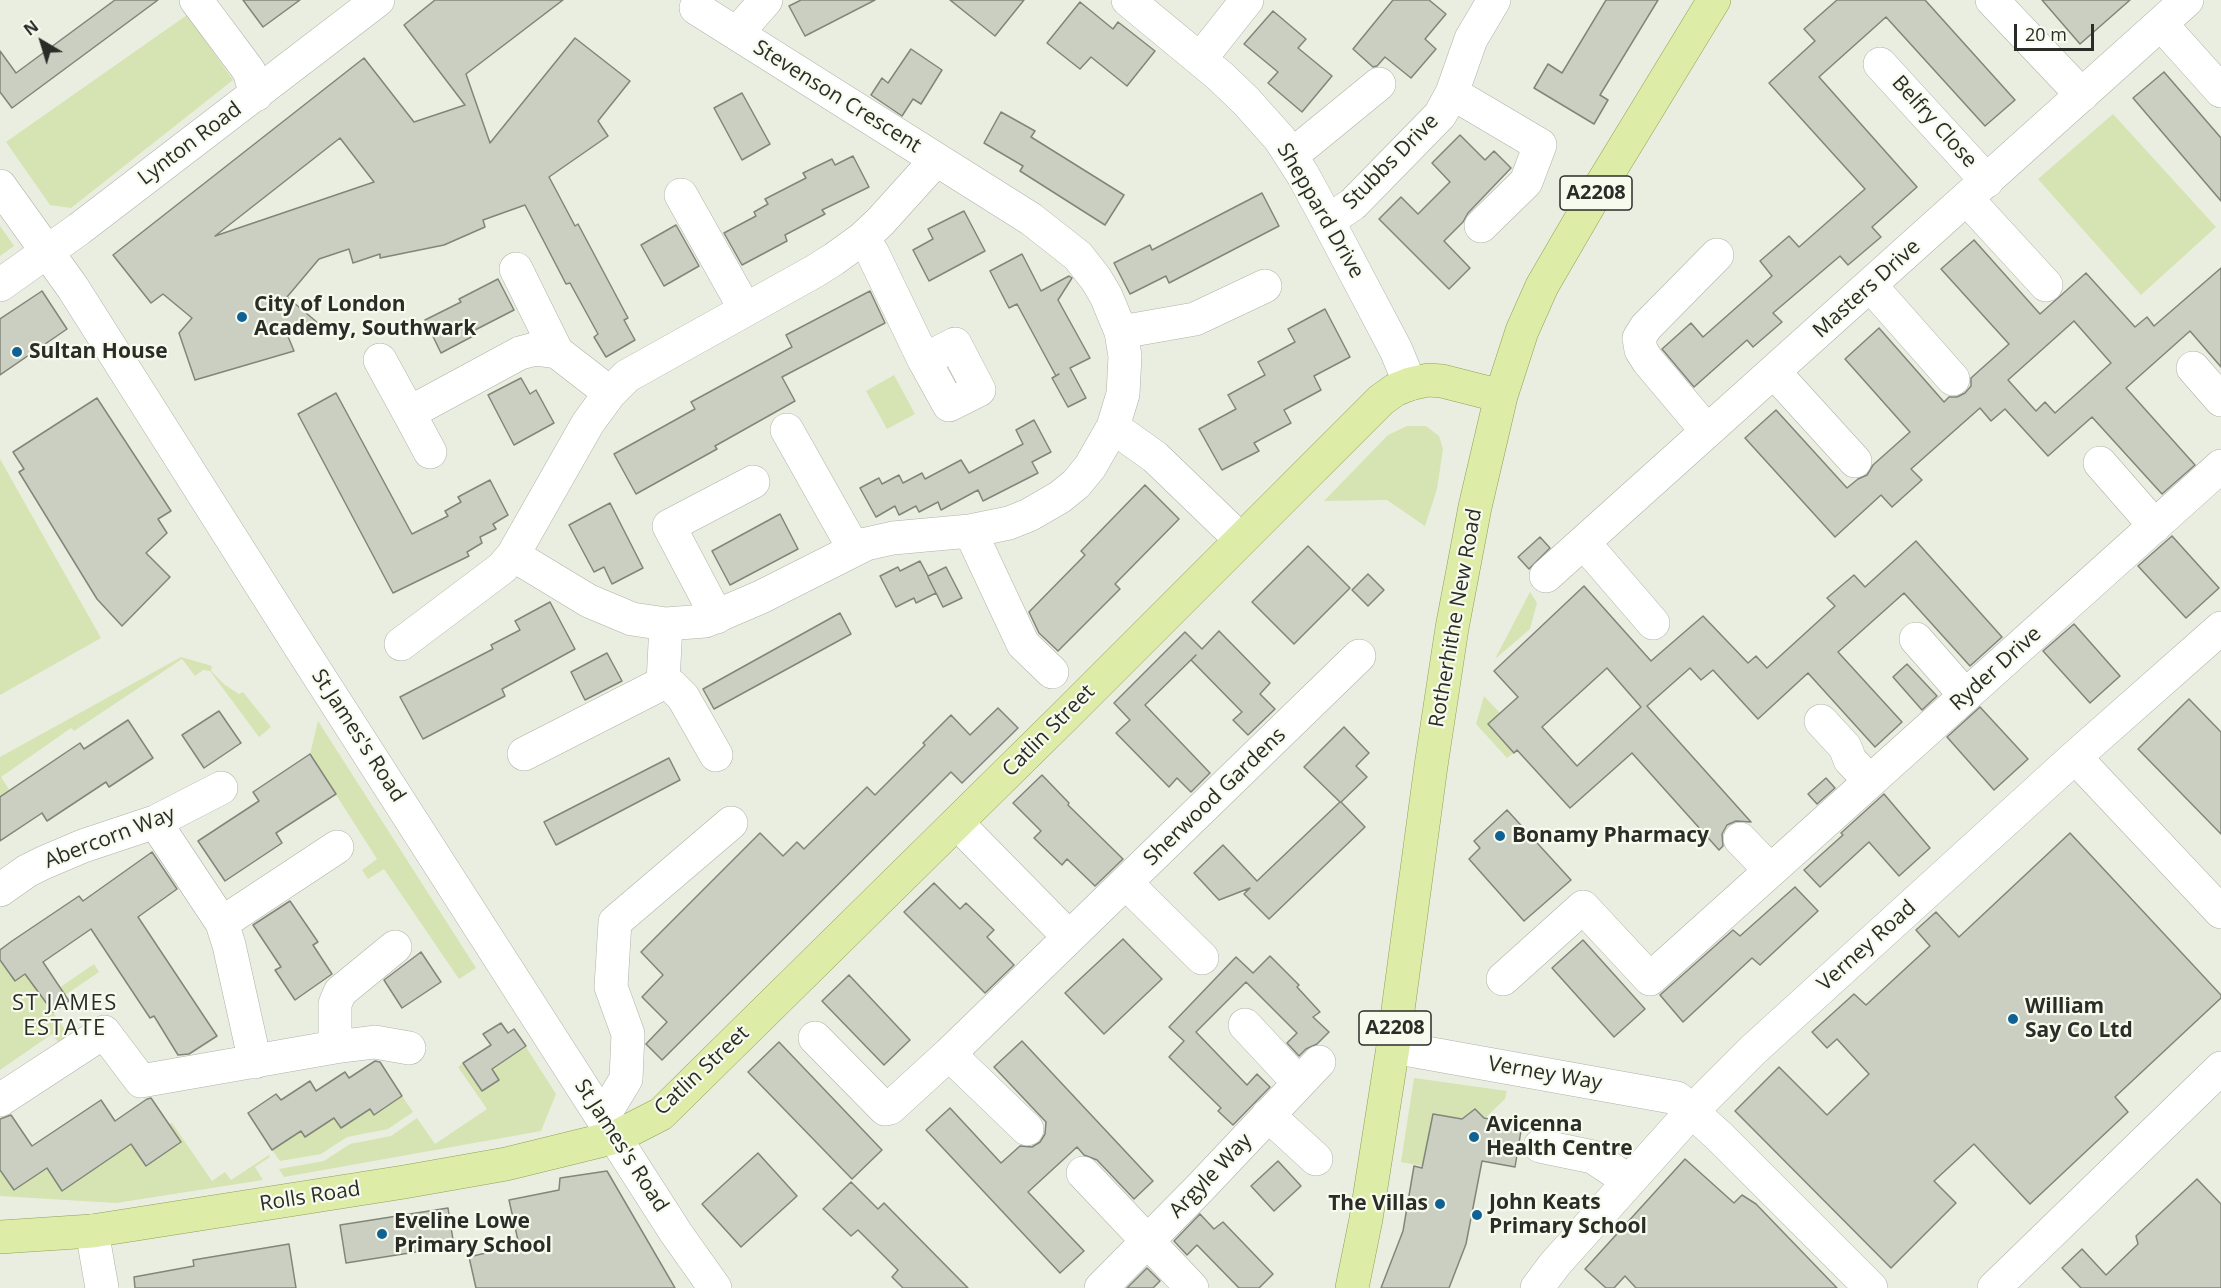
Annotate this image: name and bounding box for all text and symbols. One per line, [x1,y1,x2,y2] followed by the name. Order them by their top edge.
[12,12,72,72] north arrow
[2017,12,2096,50] scale bar
[19,15,43,40] text: N
[2025,22,2067,46] text: 20 m
[749,35,925,159] street label: Stevenson Crescent
[1886,71,1982,173] street label: Belfry Close
[133,97,247,191] street label: Lynton Road
[1338,109,1444,215] street label: Stubbs Drive
[1271,139,1369,283] street label: Sheppard Drive
[1560,176,1632,210] road number: A2208
[1808,234,1926,344] street label: Masters Drive
[254,292,476,342] place label: City of London Academy, Southwark
[235,310,249,324] marker: City of London Academy, Southwark
[29,339,168,365] place label: Sultan House
[10,345,24,359] marker: Sultan House
[1424,507,1488,729] street label: Rotherhithe New Road
[1945,622,2047,716] street label: Ryder Drive
[306,665,410,807] street label: St James's Road
[998,680,1100,782] street label: Catlin Street
[1139,723,1291,871] street label: Sherwood Gardens
[41,802,179,874] street label: Abercorn Way
[1512,823,1709,849] place label: Bonamy Pharmacy
[1493,829,1507,843] marker: Bonamy Pharmacy
[1813,895,1921,997] street label: Verney Road
[12,991,118,1042] district label: ST JAMES ESTATE
[2025,994,2133,1044] place label: William Say Co Ltd
[1359,1011,1431,1045] road number: A2208
[2006,1012,2020,1026] marker: William Say Co Ltd
[650,1021,754,1121] street label: Catlin Street
[1486,1052,1604,1096] street label: Verney Way
[569,1075,673,1217] street label: St James's Road
[1486,1112,1633,1162] place label: Avicenna Health Centre
[1164,1128,1258,1224] street label: Argyle Way
[1467,1130,1481,1144] marker: Avicenna Health Centre
[258,1177,362,1217] street label: Rolls Road
[1489,1190,1647,1240] place label: John Keats Primary School
[1328,1191,1428,1217] place label: The Villas
[1433,1197,1447,1211] marker: The Villas
[1470,1208,1484,1222] marker: John Keats Primary School
[394,1209,552,1259] place label: Eveline Lowe Primary School
[375,1227,389,1241] marker: Eveline Lowe Primary School

